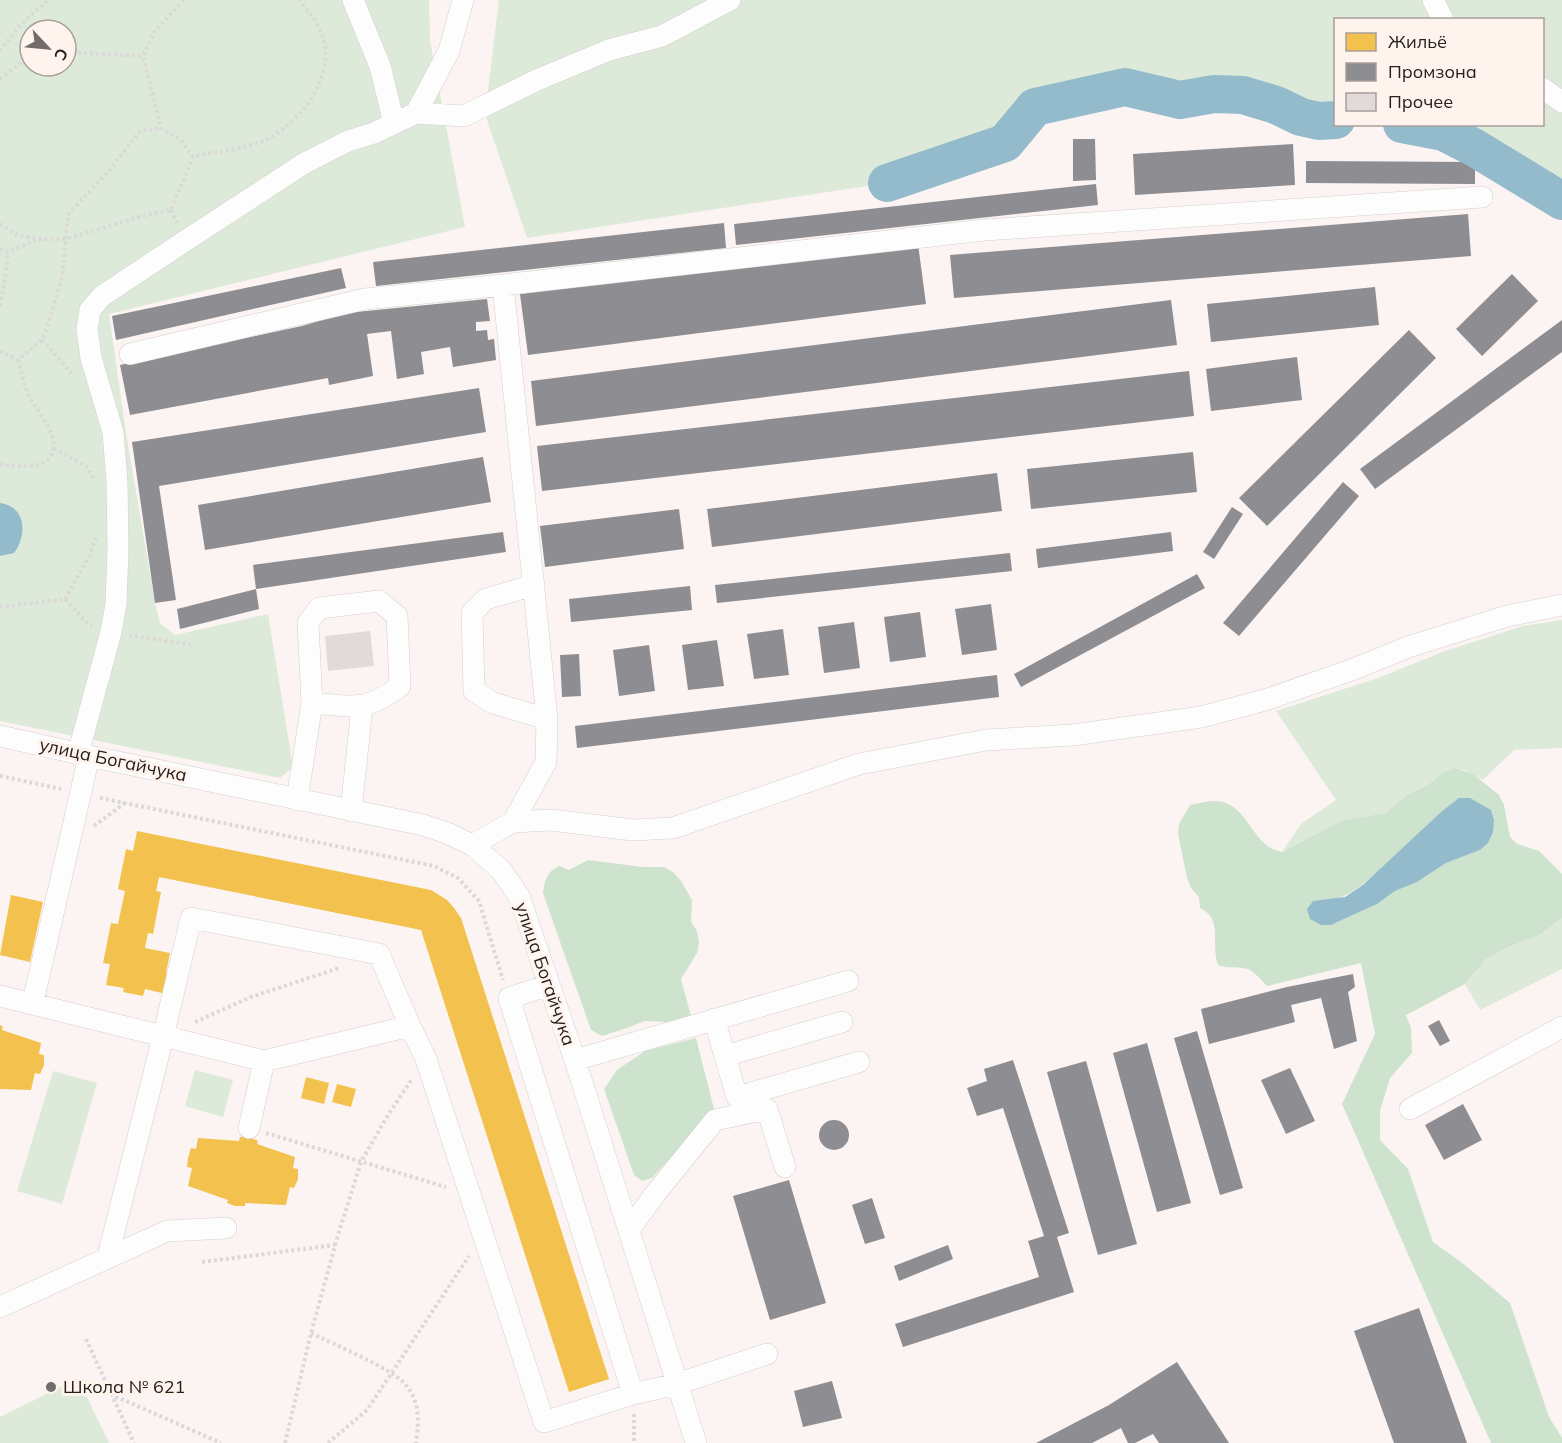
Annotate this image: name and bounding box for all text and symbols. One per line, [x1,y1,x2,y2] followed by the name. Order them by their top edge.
[18,18,78,78] north arrow
[1334,18,1544,126] legend
[1388,30,1447,53] text: Жильё
[50,45,73,64] text: С
[1388,60,1477,83] text: Промзона
[1388,90,1453,113] text: Прочее
[37,733,189,786] street label: улица Богайчука
[510,899,581,1049] street label: улица Богайчука
[63,1375,185,1398] place label: Школа № 621
[44,1380,58,1394] marker: Школа № 621

